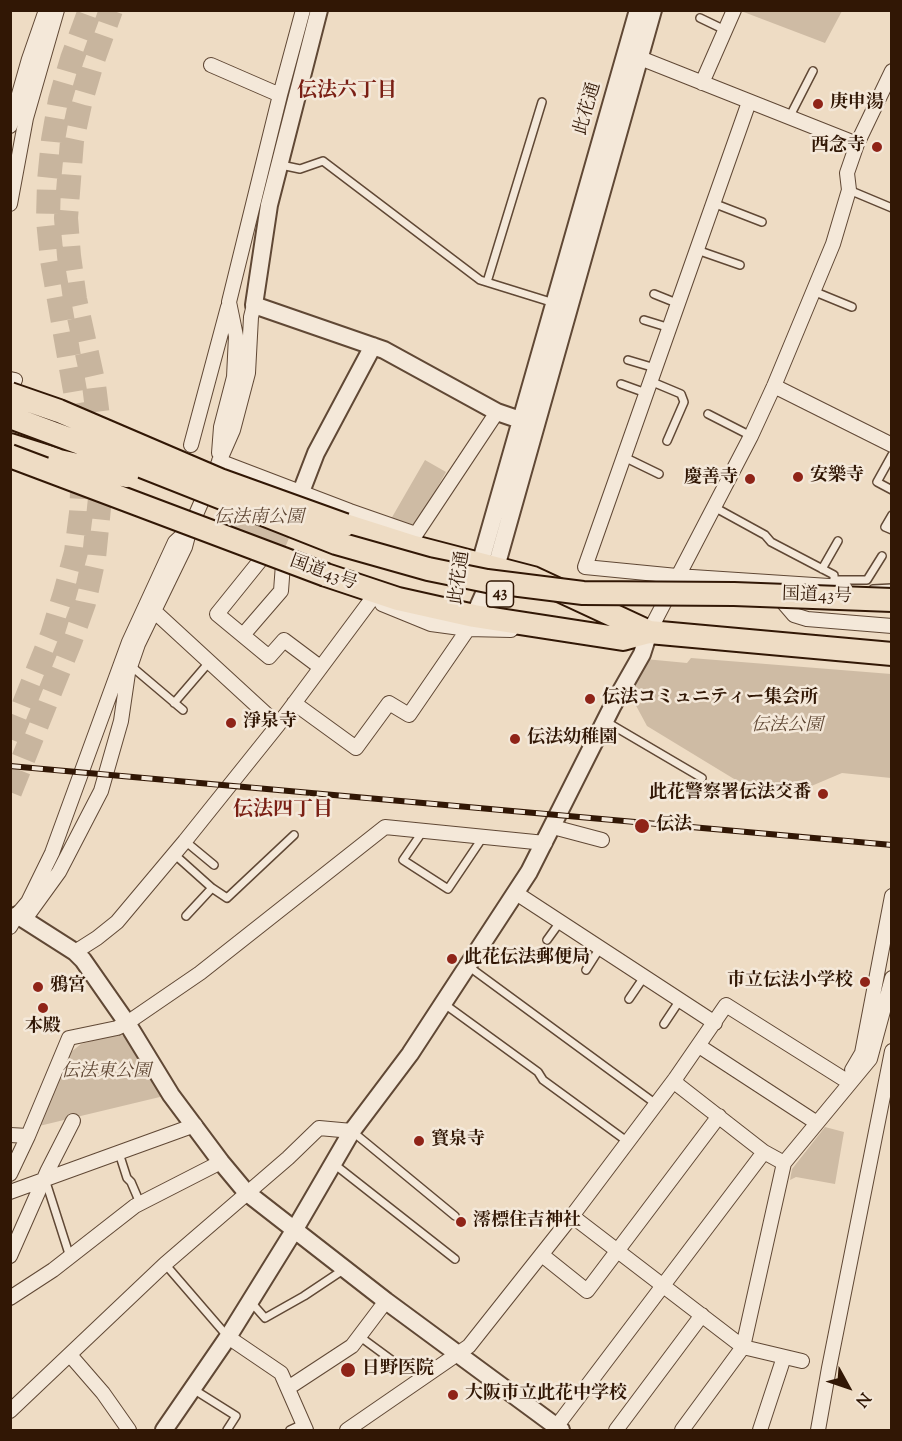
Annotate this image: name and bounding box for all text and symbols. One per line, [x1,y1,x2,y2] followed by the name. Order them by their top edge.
[571,80,607,138] street label: 此花通
[297,81,397,105] district label: 伝法六丁目
[830,93,884,115] place label: 庚申湯
[811,97,825,111] marker: 庚申湯
[811,136,865,158] place label: 西念寺
[870,140,884,154] marker: 西念寺
[810,466,864,488] place label: 安樂寺
[684,468,738,490] place label: 慶善寺
[791,470,805,484] marker: 安樂寺
[743,472,757,486] marker: 慶善寺
[214,508,304,530] park label: 伝法南公園
[447,550,475,606] street label: 此花通
[286,552,360,596] street label: 国道43号
[486,581,514,607] road number: 43
[781,585,853,609] street label: 国道43号
[602,688,818,710] place label: 伝法コミュニティー集会所
[583,692,597,706] marker: 伝法コミュニティー集会所
[243,712,297,734] place label: 淨泉寺
[224,716,238,730] marker: 淨泉寺
[751,716,823,738] park label: 伝法公園
[527,728,617,750] place label: 伝法幼稚園
[508,732,522,746] marker: 伝法幼稚園
[649,783,811,805] place label: 此花警察署伝法交番
[816,787,830,801] marker: 此花警察署伝法交番
[233,800,333,824] district label: 伝法四丁目
[656,815,692,837] place label: 伝法
[633,817,651,835] marker: 伝法
[464,948,590,970] place label: 此花伝法郵便局
[445,952,459,966] marker: 此花伝法郵便局
[727,971,853,993] place label: 市立伝法小学校
[858,975,872,989] marker: 市立伝法小学校
[50,976,86,998] place label: 鴉宮
[31,980,45,994] marker: 鴉宮
[36,1001,50,1015] marker: 本殿
[25,1017,61,1039] place label: 本殿
[61,1062,151,1084] park label: 伝法東公園
[431,1130,485,1152] place label: 寳泉寺
[412,1134,426,1148] marker: 寳泉寺
[473,1211,581,1233] place label: 澪標住吉神社
[454,1215,468,1229] marker: 澪標住吉神社
[818,1357,878,1417] north arrow
[362,1359,434,1381] place label: 日野医院
[339,1361,357,1379] marker: 日野医院
[465,1384,627,1406] place label: 大阪市立此花中学校
[849,1387,875,1411] text: N
[446,1388,460,1402] marker: 大阪市立此花中学校

